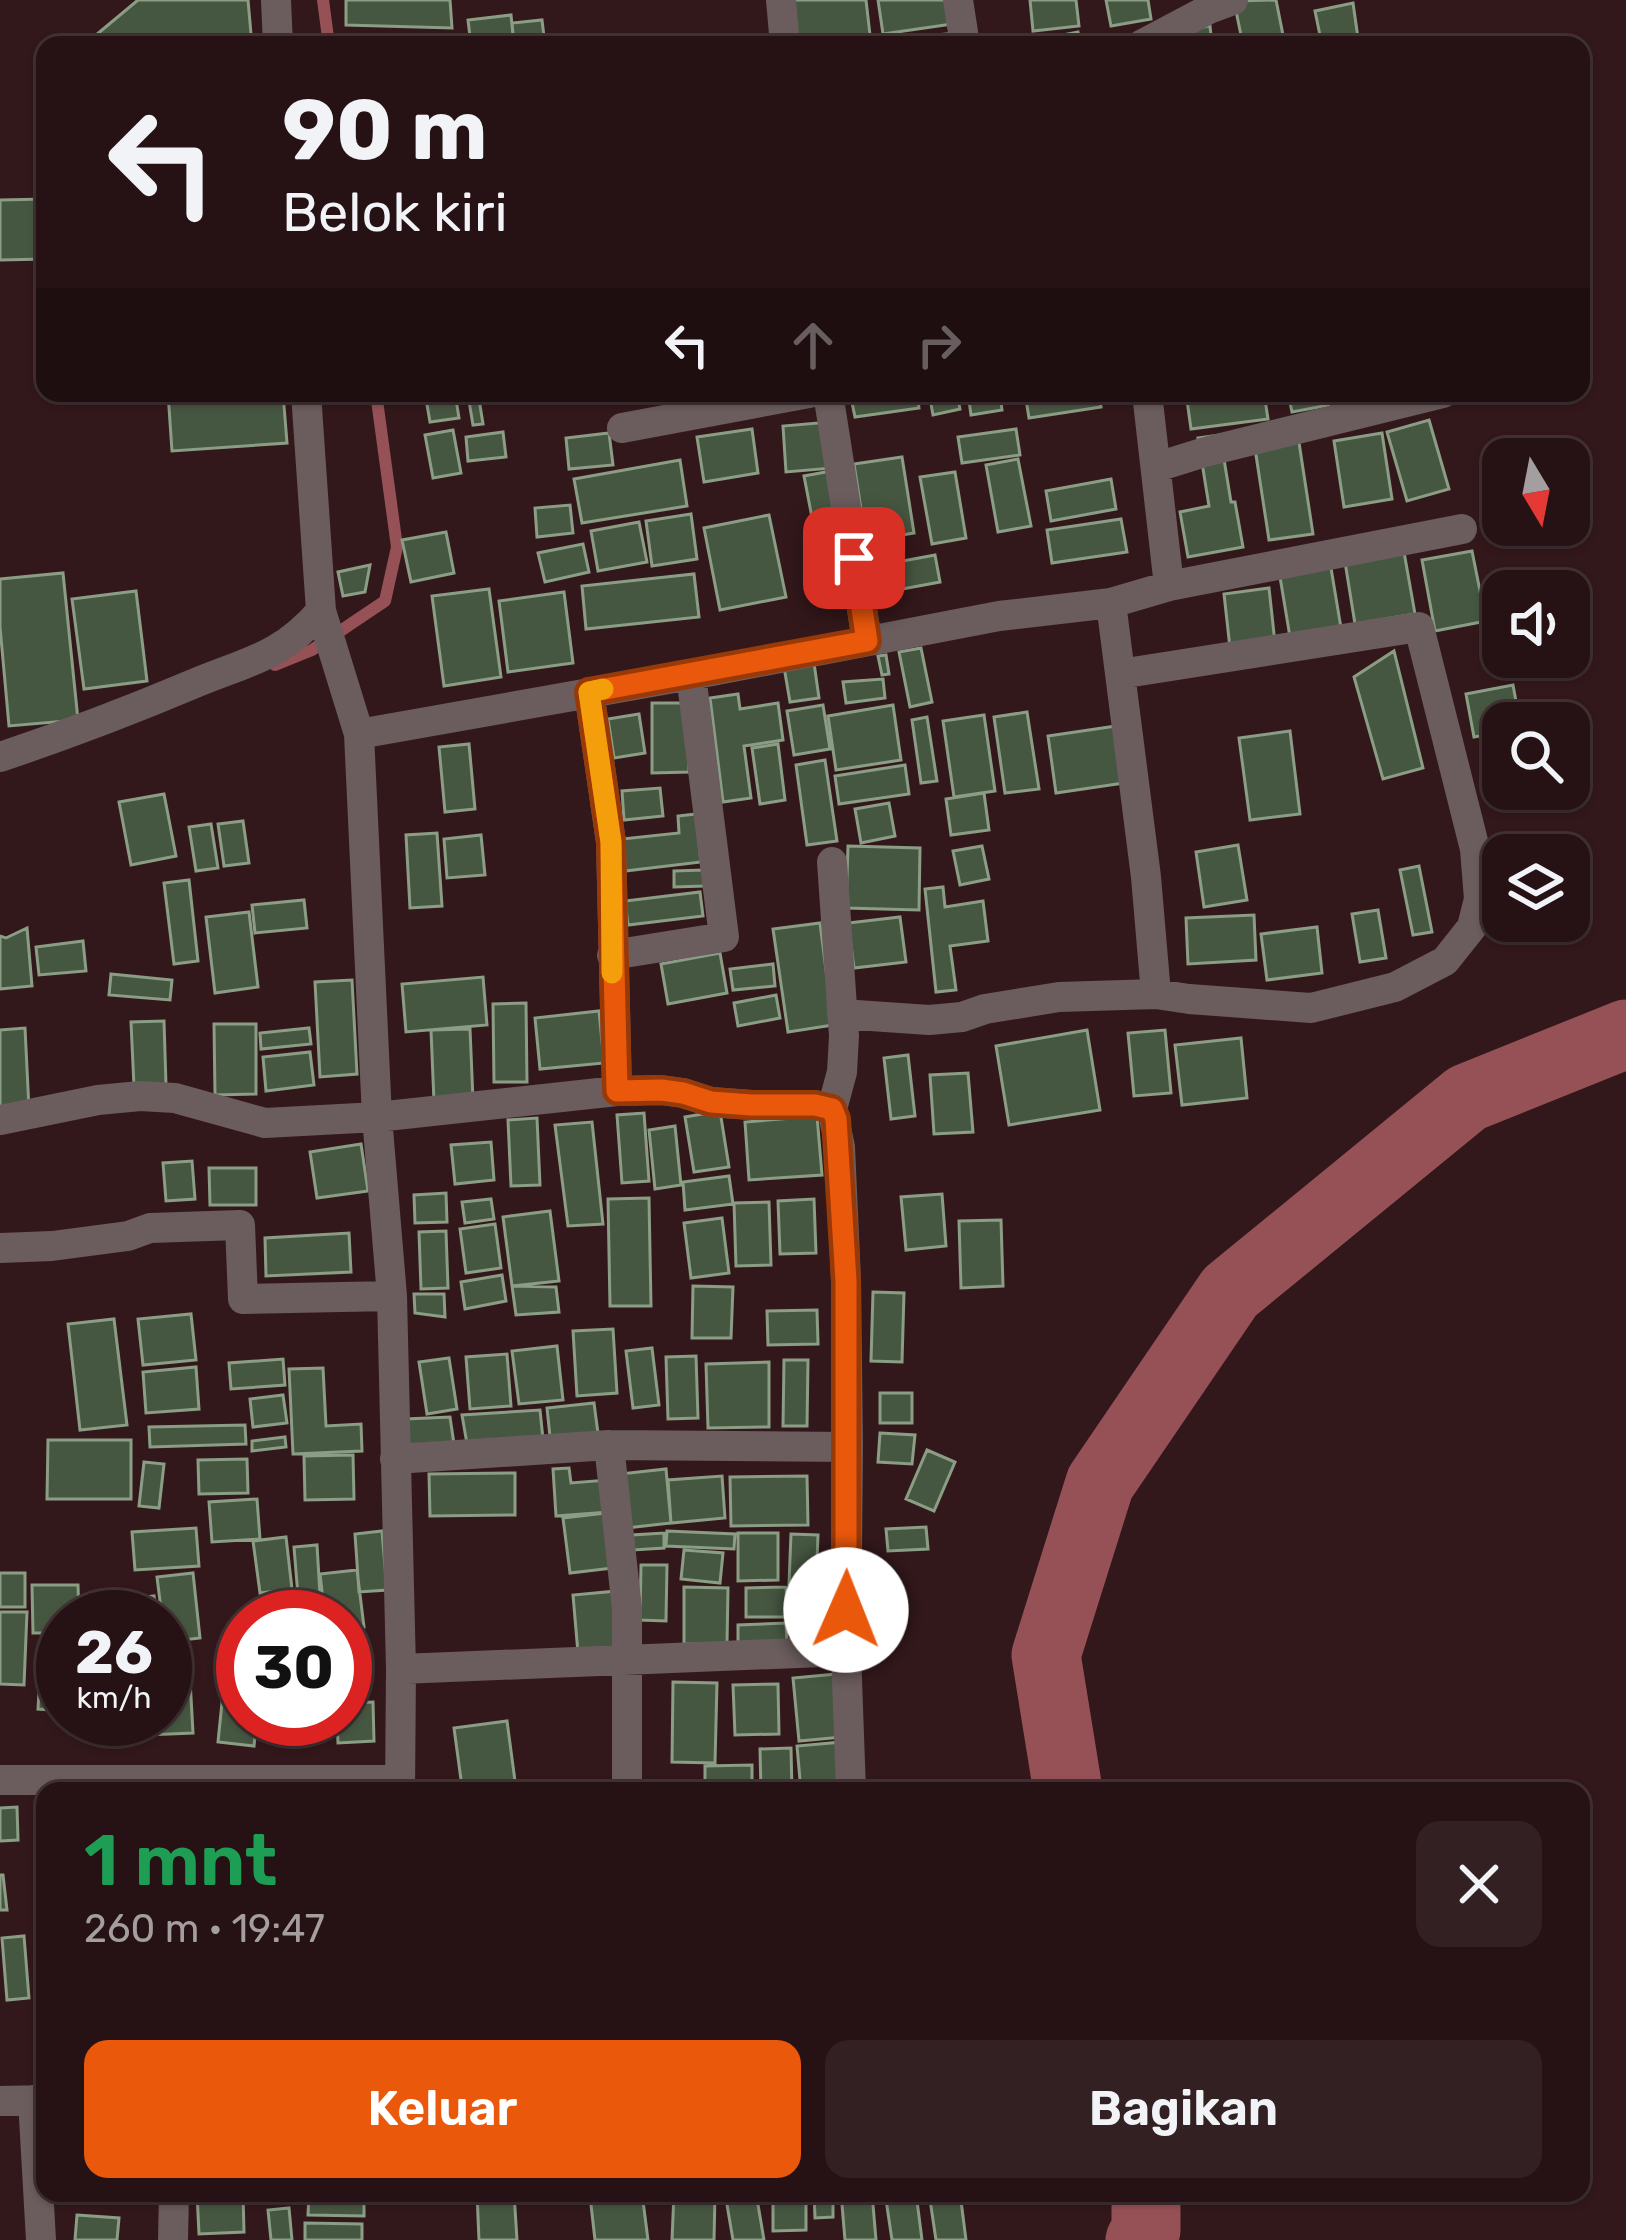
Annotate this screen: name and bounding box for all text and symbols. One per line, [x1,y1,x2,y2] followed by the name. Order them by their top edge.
[282,80,488,180] text: 90 m
[84,84,240,240] icon: left
[282,181,508,245] text: Belok kiri
[654,312,720,378] icon: left
[780,312,846,378] icon: ahead
[906,312,972,378] icon: right
[1482,438,1590,546] north arrow
[1482,438,1590,942] map controls
[803,507,905,609] pin
[821,525,887,591] icon: arrive
[1482,570,1590,678] button: sound
[1482,702,1590,810] button: search
[1482,834,1590,942] button: layers
[783,1547,909,1673] position arrow
[216,1590,372,1746] speed limit sign: 30
[75,1617,153,1688] text: 26
[77,1680,151,1716] text: km/h
[84,1818,277,1903] text: 1 mnt
[1416,1821,1542,1947] button: close
[84,1906,325,1952] text: 260 m · 19:47
[84,2040,801,2178] button: Keluar
[825,2040,1542,2178] button: Bagikan

